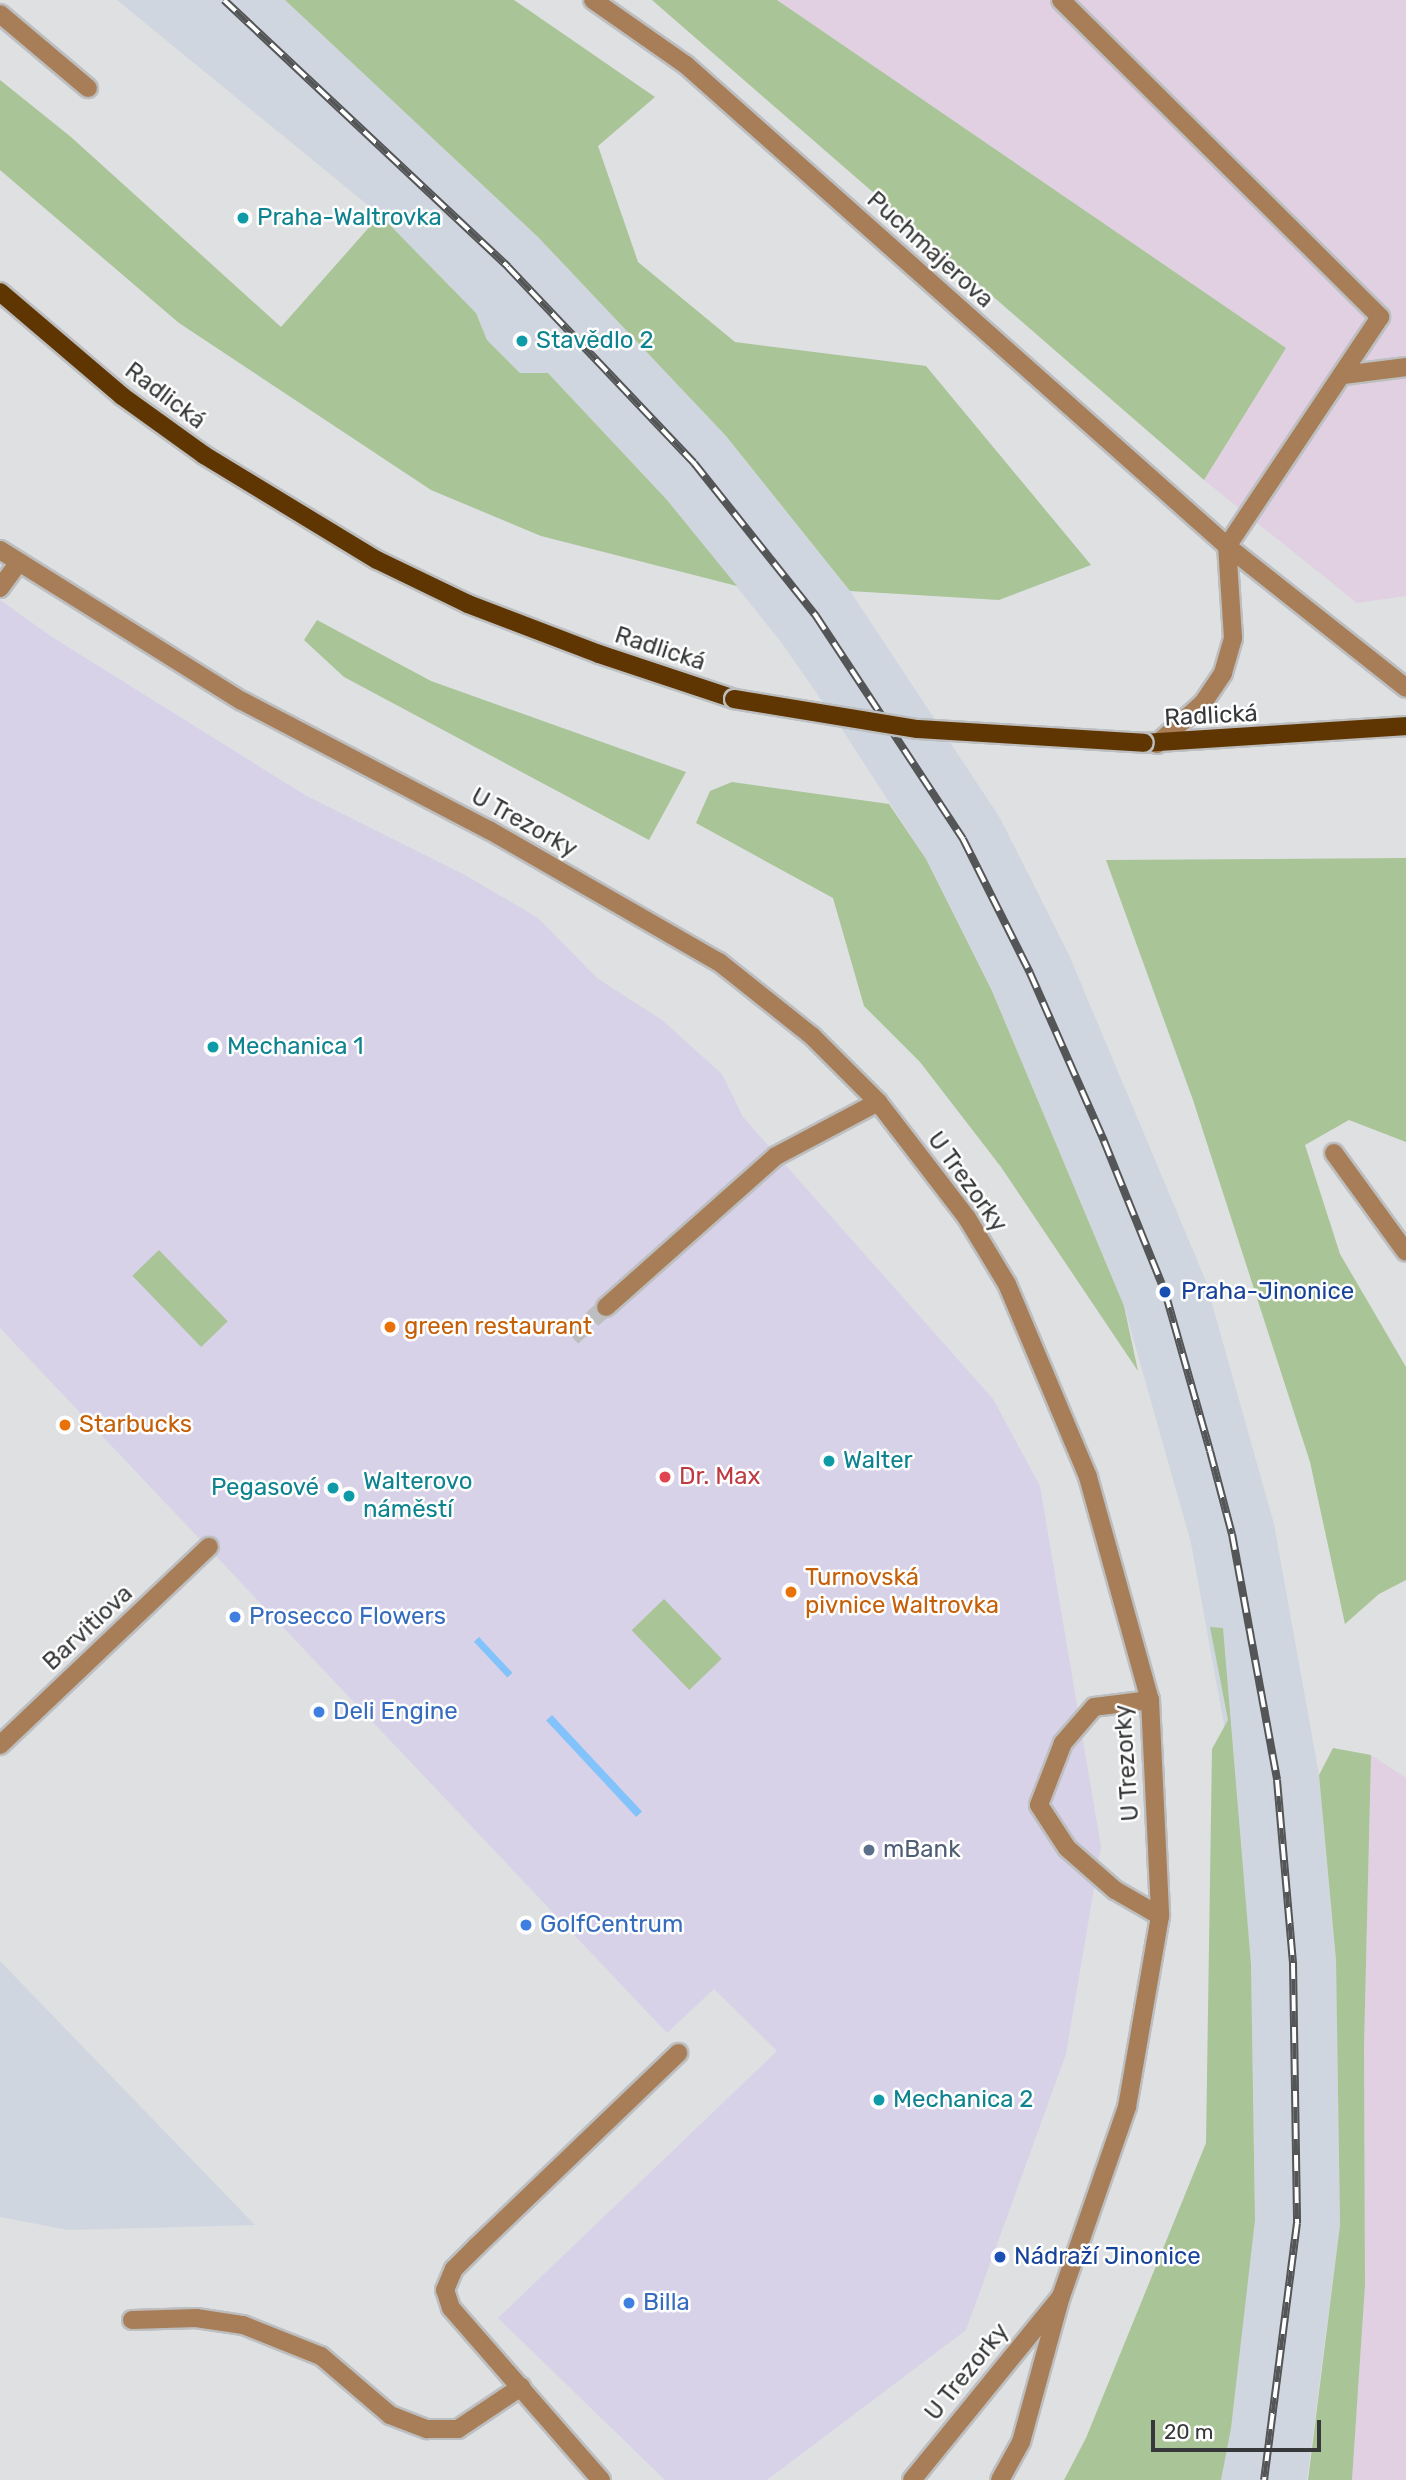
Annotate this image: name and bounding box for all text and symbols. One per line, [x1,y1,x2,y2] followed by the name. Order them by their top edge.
[861,186,999,314] street label: Puchmajerova
[257,204,442,232] place label: Praha-Waltrovka
[235,210,251,226] marker: Praha-Waltrovka
[536,327,653,355] place label: Stavědlo 2
[514,333,530,349] marker: Stavědlo 2
[119,356,211,436] street label: Radlická
[611,621,709,677] street label: Radlická
[1164,699,1258,733] street label: Radlická
[466,782,582,864] street label: U Trezorky
[227,1033,364,1061] place label: Mechanica 1
[205,1039,221,1055] marker: Mechanica 1
[921,1126,1013,1238] street label: U Trezorky
[1181,1278,1354,1306] place label: Praha-Jinonice
[1155,1282,1175,1302] marker: Praha-Jinonice
[404,1313,592,1341] place label: green restaurant
[382,1319,398,1335] marker: green restaurant
[79,1411,192,1439] place label: Starbucks
[57,1417,73,1433] marker: Starbucks
[843,1447,913,1475] place label: Walter
[821,1453,837,1469] marker: Walter
[679,1463,761,1491] place label: Dr. Max
[363,1468,472,1524] place label: Walterovo náměstí
[657,1469,673,1485] marker: Dr. Max
[211,1474,319,1502] place label: Pegasové
[325,1480,341,1496] marker: Pegasové
[341,1488,357,1504] marker: Walterovo náměstí
[805,1564,999,1620] place label: Turnovská pivnice Waltrovka
[37,1579,139,1677] street label: Barvitiova
[783,1584,799,1600] marker: Turnovská pivnice Waltrovka
[249,1603,446,1631] place label: Prosecco Flowers
[227,1609,243,1625] marker: Prosecco Flowers
[333,1698,458,1726] place label: Deli Engine
[1109,1703,1145,1823] street label: U Trezorky
[311,1704,327,1720] marker: Deli Engine
[883,1836,961,1864] place label: mBank
[861,1842,877,1858] marker: mBank
[540,1911,683,1939] place label: GolfCentrum
[518,1917,534,1933] marker: GolfCentrum
[893,2086,1033,2114] place label: Mechanica 2
[871,2092,887,2108] marker: Mechanica 2
[1014,2243,1201,2271] place label: Nádraží Jinonice
[992,2249,1008,2265] marker: Nádraží Jinonice
[643,2289,690,2317] place label: Billa
[621,2295,637,2311] marker: Billa
[919,2317,1015,2427] street label: U Trezorky
[1154,2406,1324,2450] scale bar
[1164,2419,1213,2444] text: 20 m

